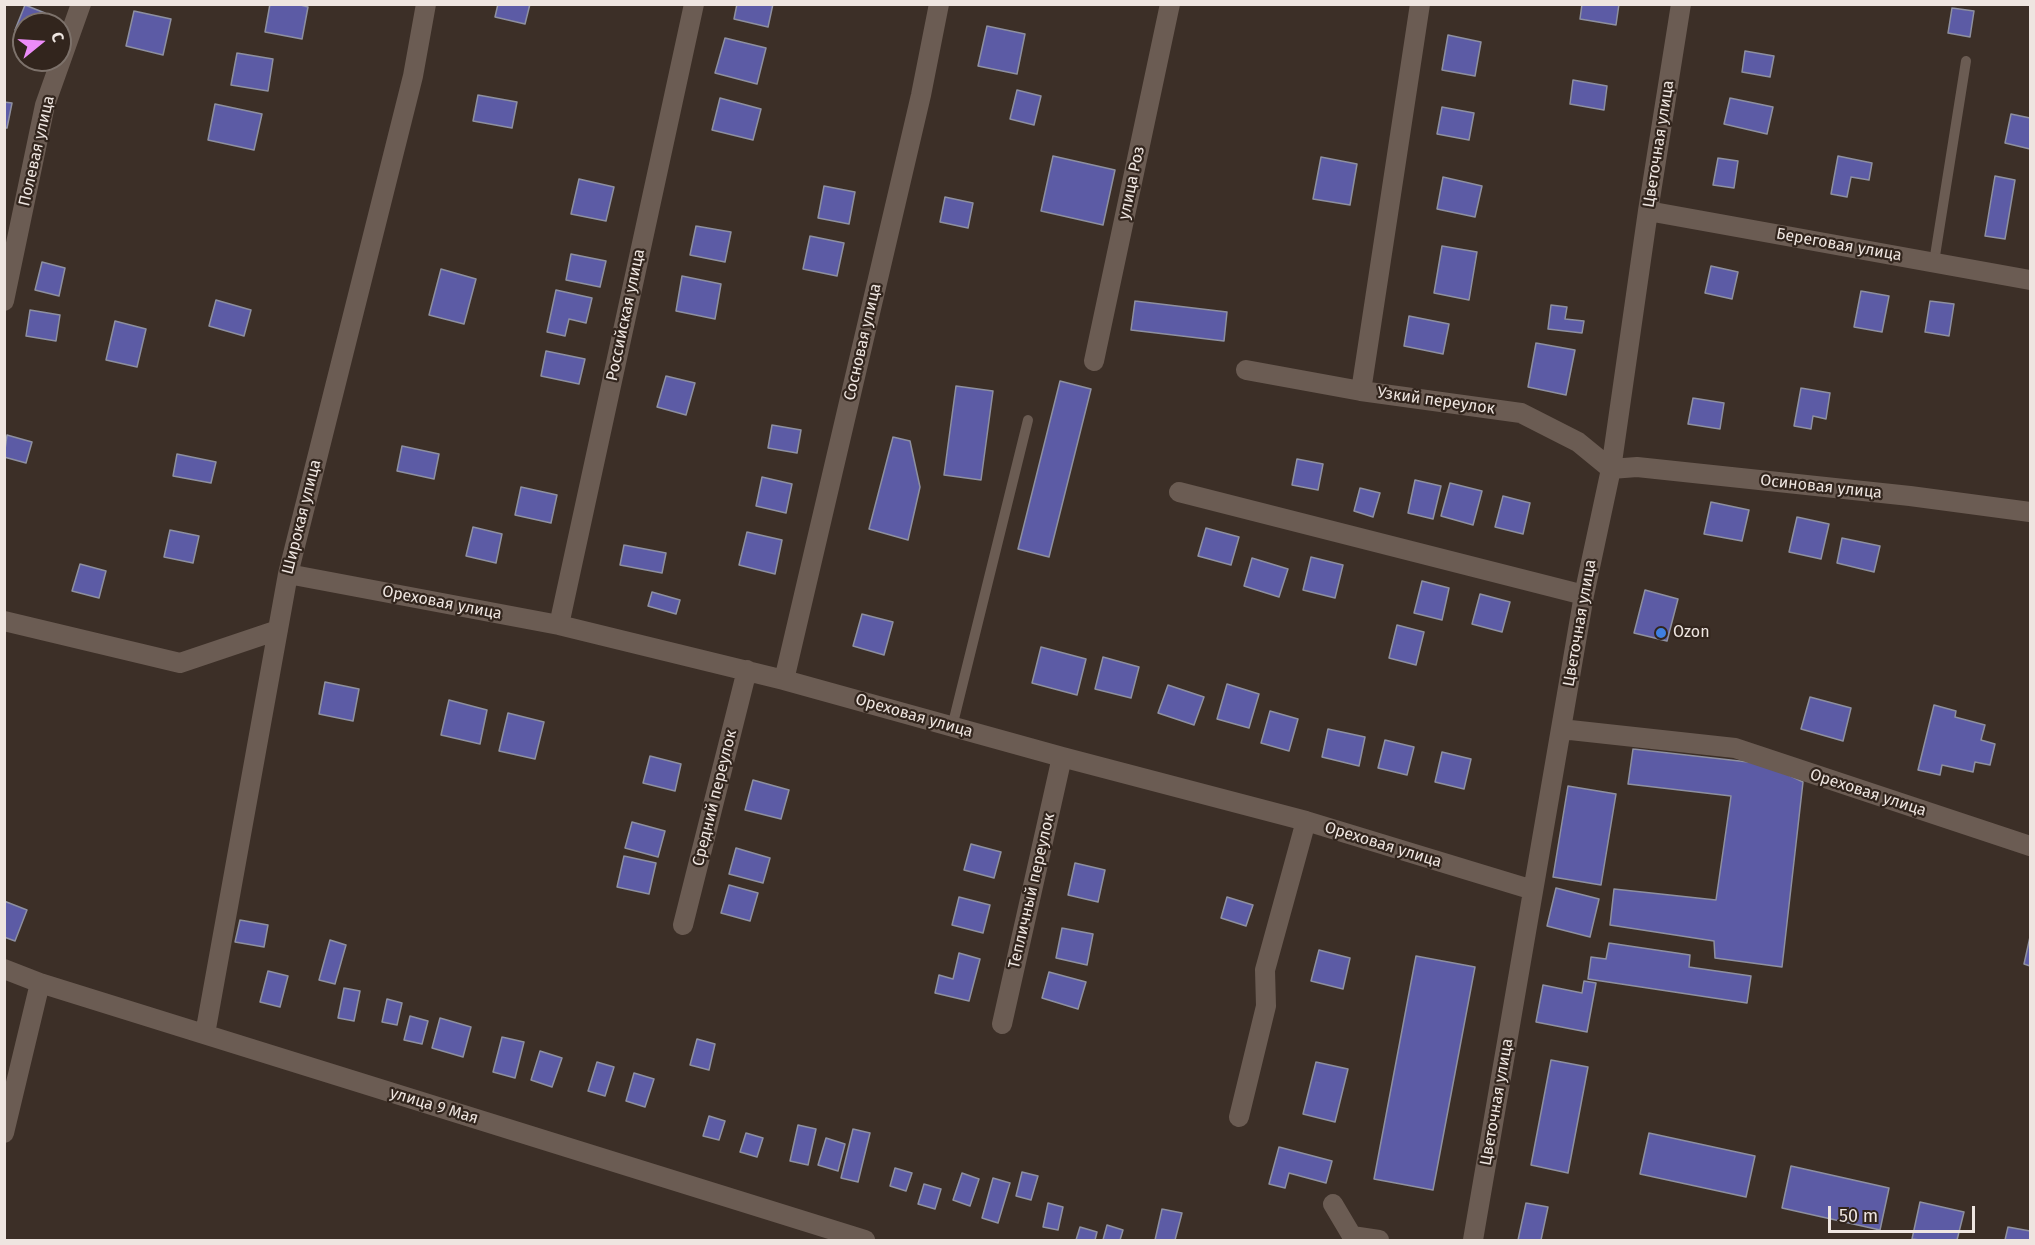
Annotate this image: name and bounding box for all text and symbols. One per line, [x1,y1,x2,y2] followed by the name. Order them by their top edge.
[12,12,72,72] north arrow
[47,30,68,44] text: С
[1639,79,1679,209] street label: Цветочная улица
[15,94,59,208] street label: Полевая улица
[1115,145,1149,221] street label: улица Роз
[1775,225,1903,265] street label: Береговая улица
[603,247,649,383] street label: Российская улица
[840,282,886,402] street label: Сосновая улица
[1376,383,1496,419] street label: Узкий переулок
[278,458,326,576] street label: Широкая улица
[1759,471,1883,503] street label: Осиновая улица
[1559,558,1601,688] street label: Цветочная улица
[381,582,503,624] street label: Ореховая улица
[1673,623,1710,643] place label: Ozon
[1654,626,1668,640] marker: Ozon
[853,690,975,742] street label: Ореховая улица
[689,728,741,868] street label: Средний переулок
[1807,765,1929,821] street label: Ореховая улица
[1005,811,1059,971] street label: Тепличный переулок
[1322,818,1444,872] street label: Ореховая улица
[1476,1037,1518,1167] street label: Цветочная улица
[387,1083,481,1129] street label: улица 9 Мая
[1831,1194,1978,1232] scale bar
[1839,1205,1878,1227] text: 50 m

